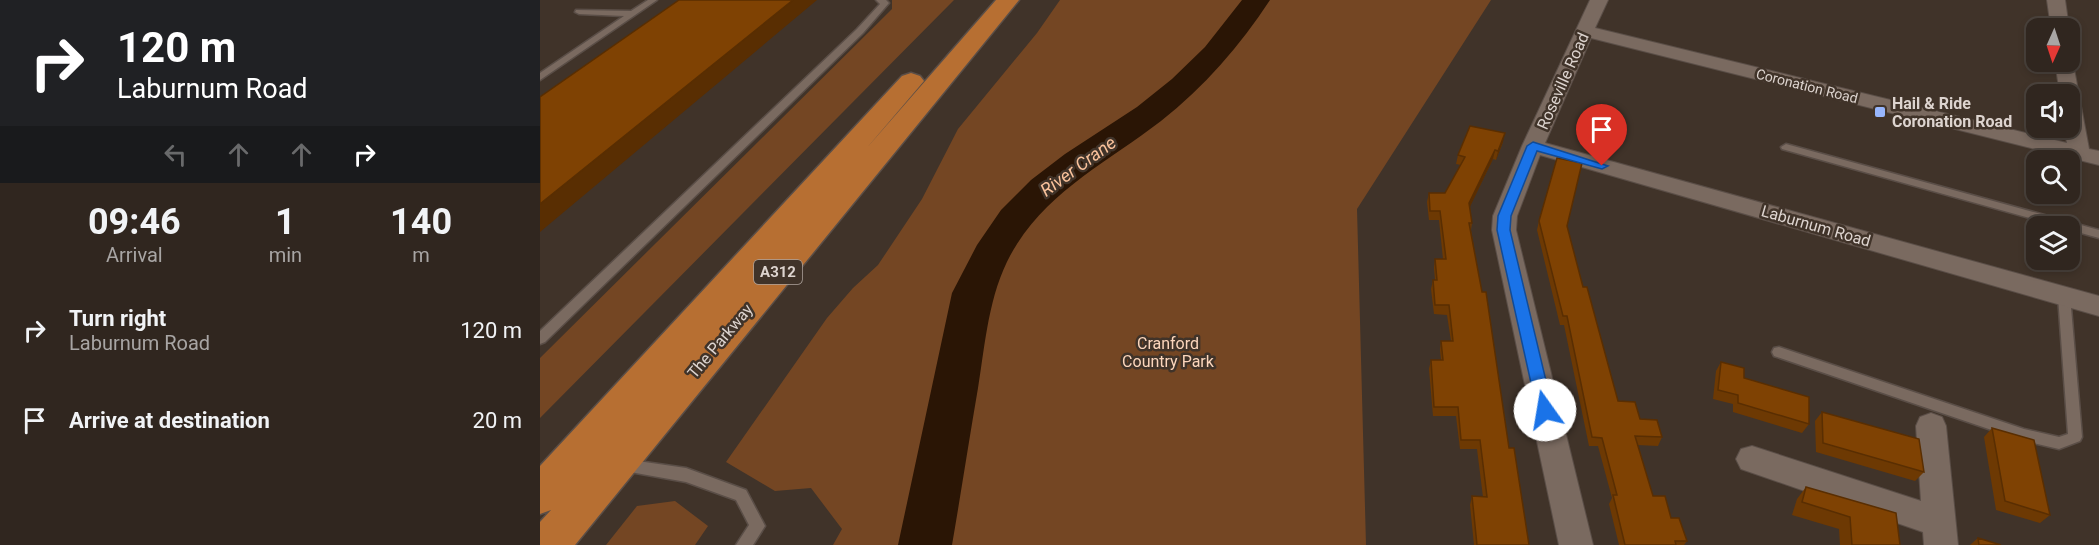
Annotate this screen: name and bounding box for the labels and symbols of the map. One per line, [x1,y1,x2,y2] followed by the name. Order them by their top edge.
[2026,18,2080,72] north arrow
[1533,30,1593,132] street label: Roseville Road
[1754,66,1860,106] street label: Coronation Road
[1892,94,2012,131] place label: Hail & Ride Coronation Road
[1576,104,1627,166] pin
[1873,105,1887,119] marker: Hail & Ride Coronation Road
[1036,132,1120,200] water label: River Crane
[1759,201,1873,251] street label: Laburnum Road
[754,260,802,284] road number: A312
[683,300,757,382] street label: The Parkway
[1122,334,1215,371] park label: Cranford Country Park
[1513,378,1577,442] position arrow

